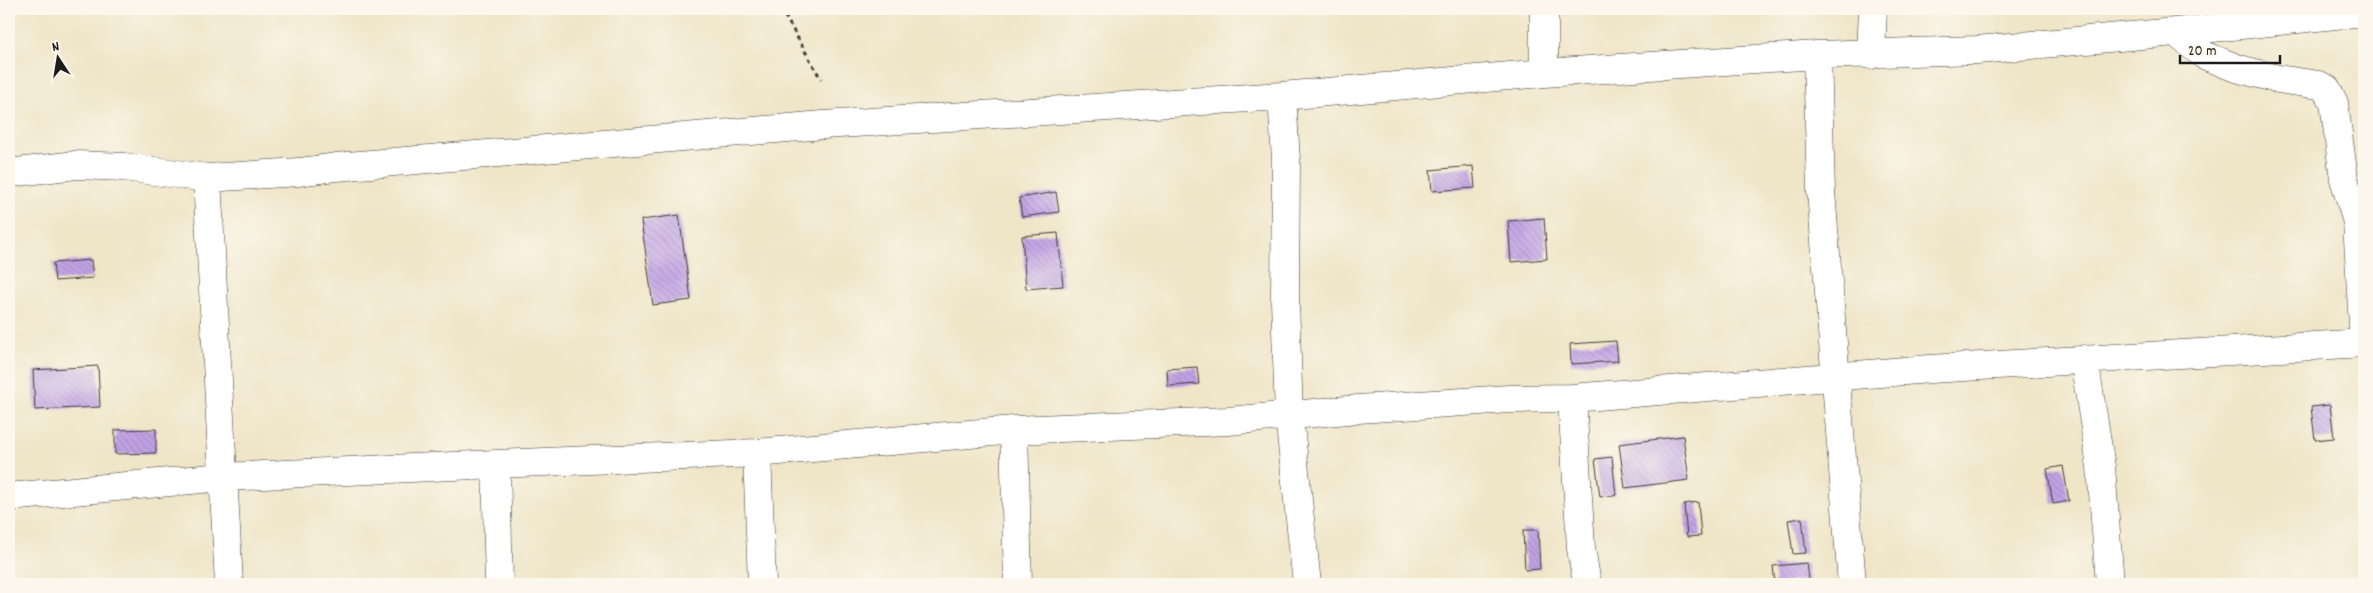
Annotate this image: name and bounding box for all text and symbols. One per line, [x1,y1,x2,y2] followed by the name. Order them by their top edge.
[32,32,82,82] north arrow
[2180,32,2280,64] scale bar
[50,37,61,58] text: N
[2188,41,2216,63] text: 20 m

